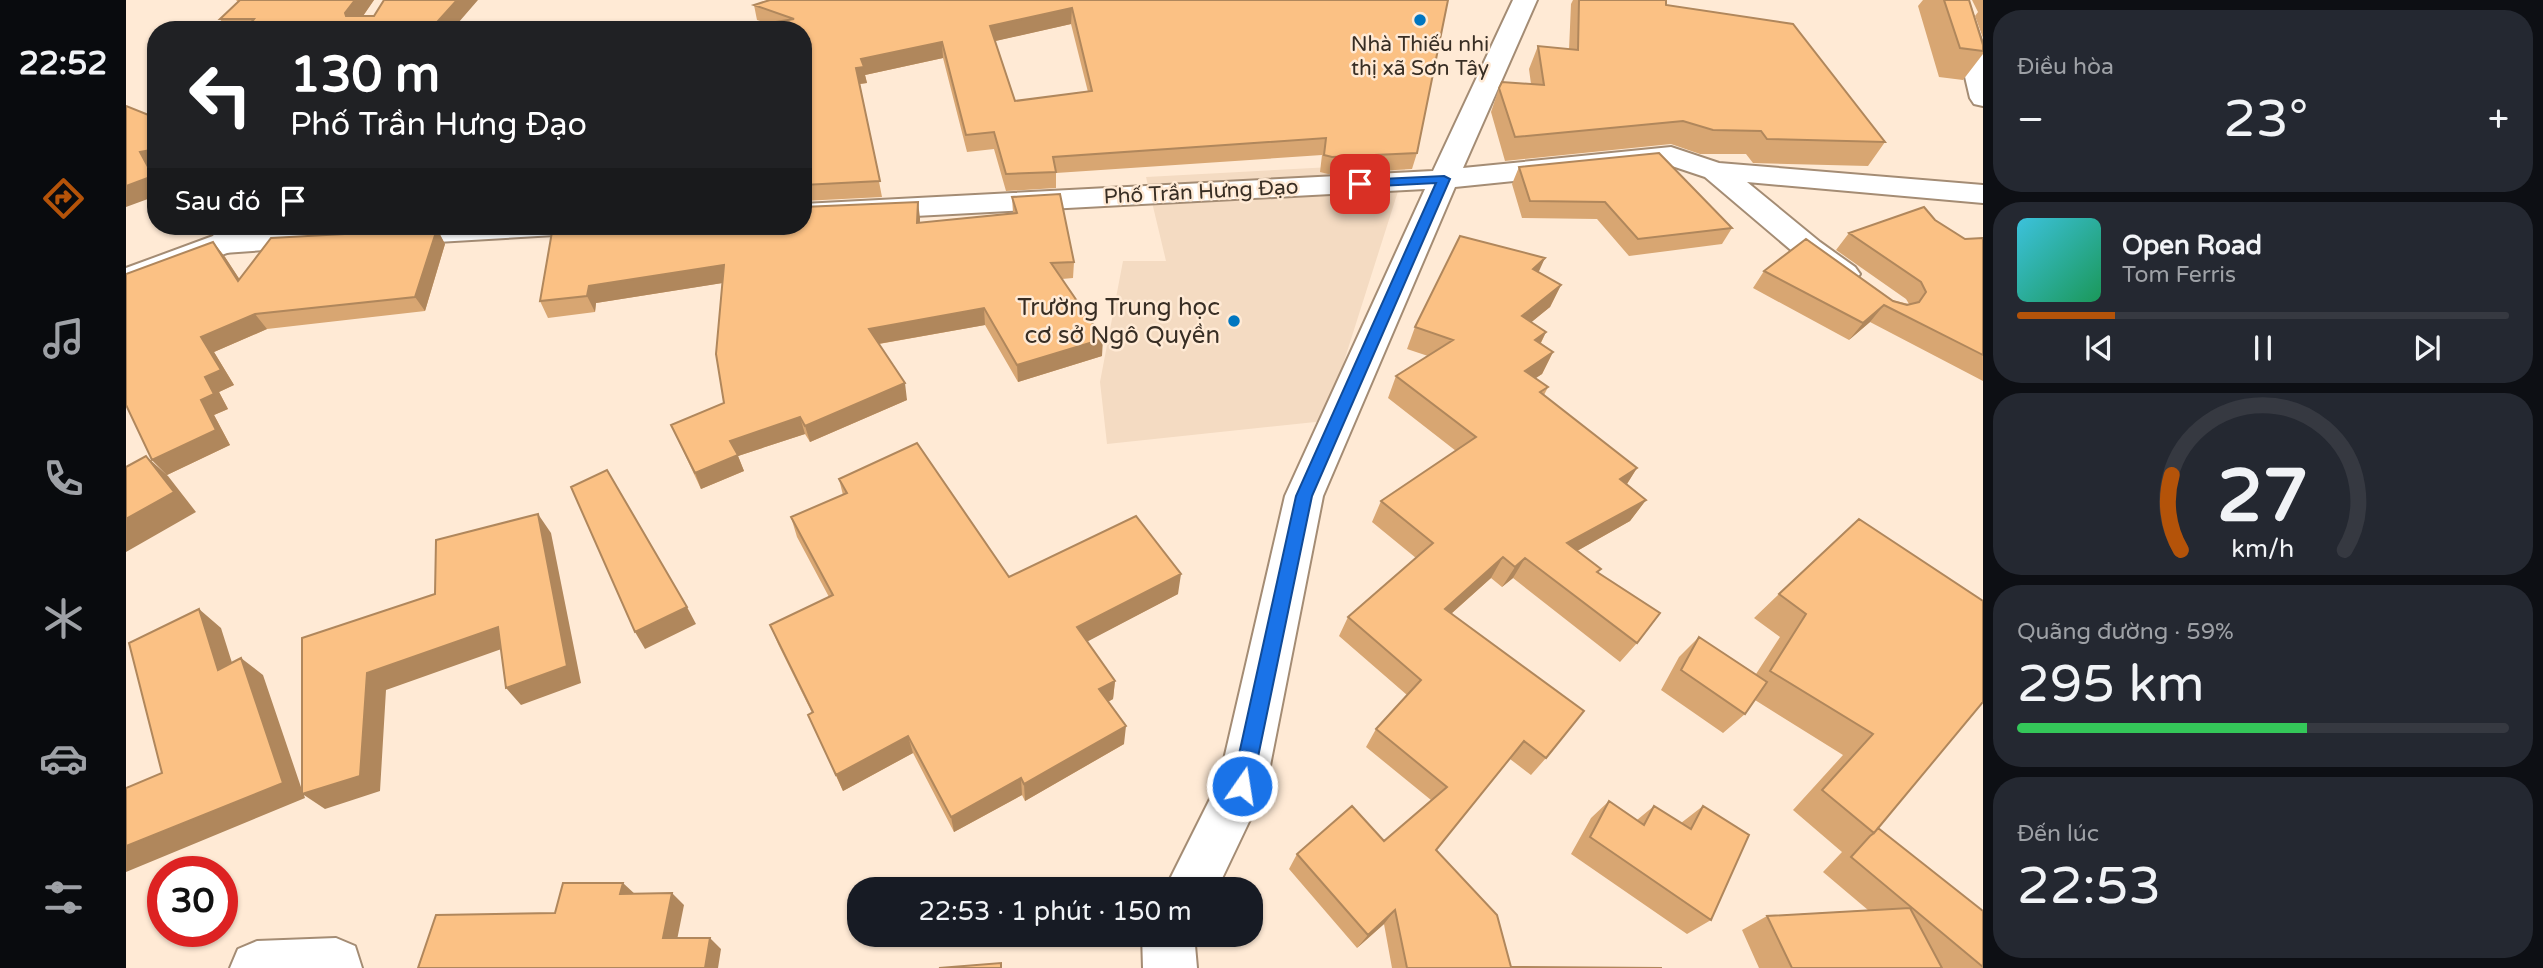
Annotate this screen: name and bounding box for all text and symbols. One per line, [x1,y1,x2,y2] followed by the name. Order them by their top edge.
[1412,12,1428,28] marker: Nhà Thiếu nhi thị xã Sơn Tây
[1351,32,1489,81] place label: Nhà Thiếu nhi thị xã Sơn Tây
[19,45,107,83] text: 22:52
[290,46,440,105] text: 130 m
[175,49,266,140] icon: left
[2017,53,2114,81] text: Điều hòa
[2223,88,2308,151] text: 23°
[2017,97,2044,143] text: −
[2488,97,2509,143] text: +
[290,106,587,144] text: Phố Trần Hưng Đạo
[1330,154,1390,214] pin
[1341,165,1379,203] icon: arrive
[39,174,88,223] icon: directions
[1103,174,1299,210] street label: Phố Trần Hưng Đạo
[274,182,312,220] icon: arrive
[175,186,260,217] text: Sau đó
[2122,230,2262,261] text: Open Road
[2122,261,2236,289] text: Tom Ferris
[1017,293,1220,350] place label: Trường Trung học cơ sở Ngô Quyền
[1226,313,1242,329] marker: Trường Trung học cơ sở Ngô Quyền
[39,314,88,363] icon: music
[2080,329,2118,367] icon: previous
[2244,329,2282,367] icon: pause
[2408,329,2446,367] icon: next
[2217,453,2309,541] text: 27
[39,454,88,503] icon: phone
[2232,534,2294,564] text: km/h
[39,594,88,643] icon: climate
[2017,618,2234,646] text: Quãng đường · 59%
[2017,653,2205,716] text: 295 km
[39,734,88,783] icon: car
[1205,749,1279,823] position arrow
[2017,820,2099,848] text: Đến lúc
[2017,855,2161,918] text: 22:53
[147,856,238,947] speed limit sign: 30
[39,873,88,922] icon: filters
[918,896,1192,927] text: 22:53 · 1 phút · 150 m

